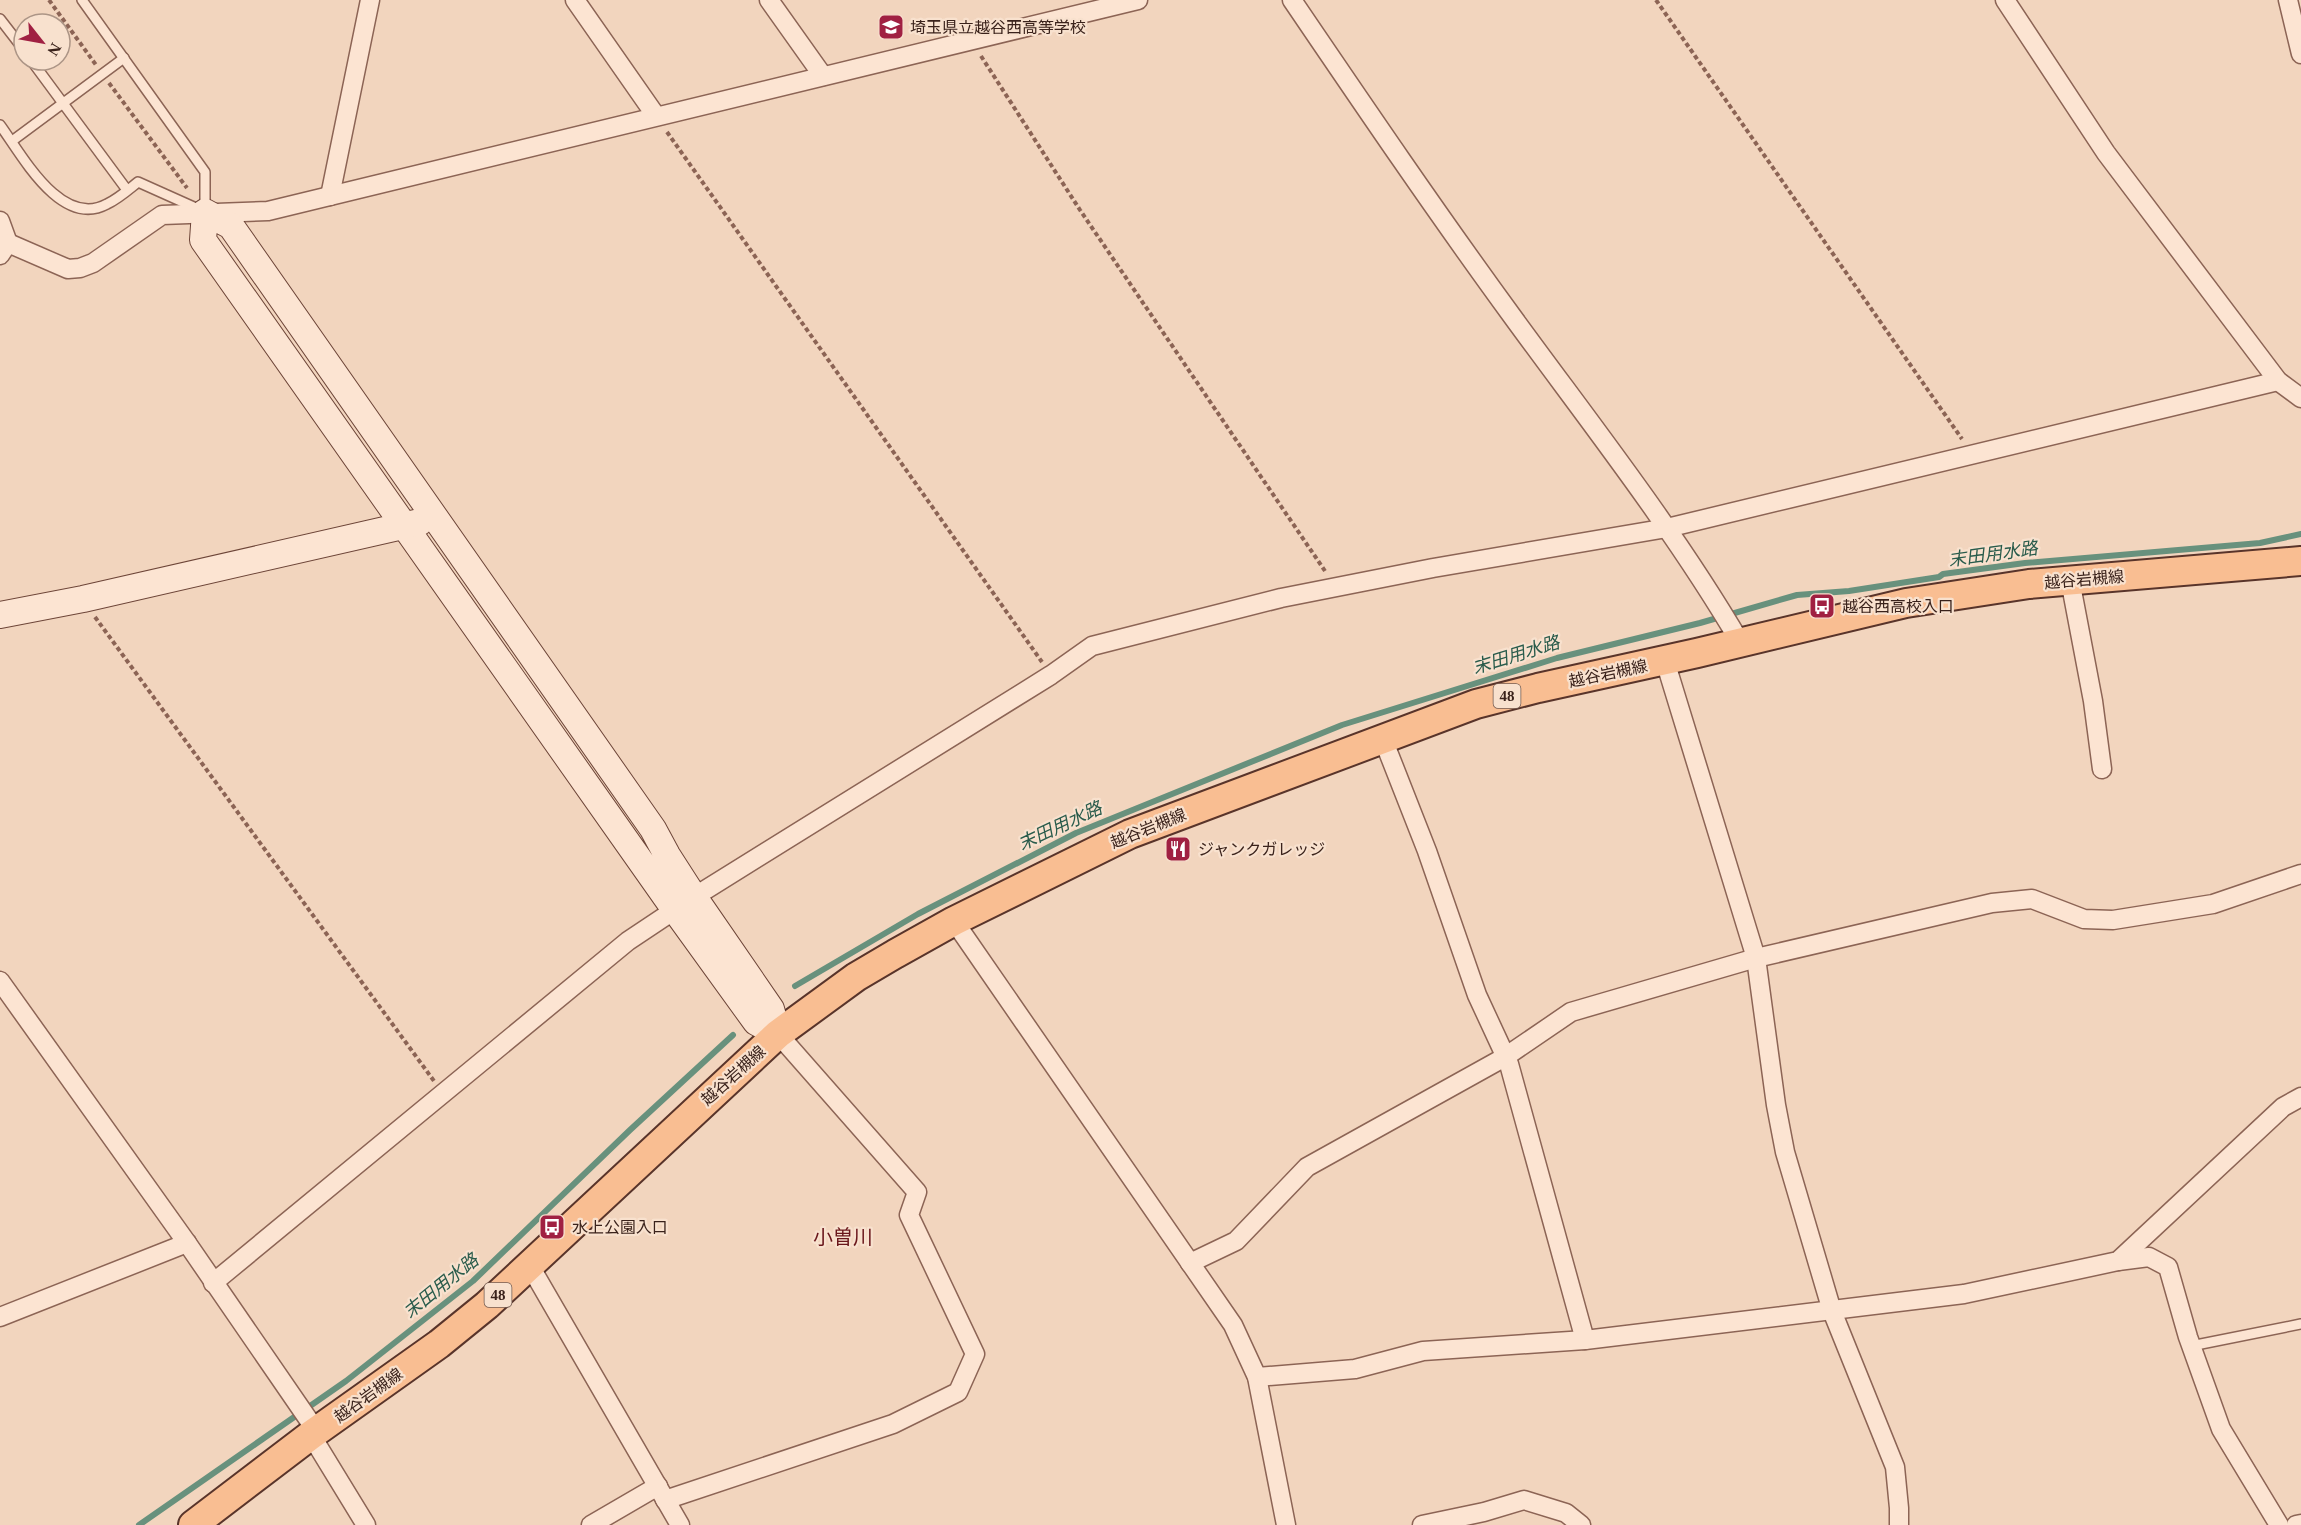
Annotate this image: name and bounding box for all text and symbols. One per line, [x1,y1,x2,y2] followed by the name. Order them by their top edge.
[12,12,72,72] north arrow
[876,12,906,42] school or university icon: 埼玉県立越谷西高等学校
[910,19,1086,36] place label: 埼玉県立越谷西高等学校
[44,40,65,59] text: N
[1947,538,2041,570] water label: 末田用水路
[2043,568,2125,591] street label: 越谷岩槻線
[1807,591,1837,621] bus stop icon: 越谷西高校入口
[1842,598,1954,615] place label: 越谷西高校入口
[1470,632,1564,678] water label: 末田用水路
[1567,657,1649,690] street label: 越谷岩槻線
[1494,684,1520,708] road number: 48
[1015,797,1107,854] water label: 末田用水路
[1108,806,1188,851] street label: 越谷岩槻線
[1163,834,1193,864] restaurant icon: ジャンクガレッジ
[1198,841,1325,858] place label: ジャンクガレッジ
[698,1042,769,1108] street label: 越谷岩槻線
[537,1212,567,1242] bus stop icon: 水上公園入口
[572,1219,668,1236] place label: 水上公園入口
[813,1226,873,1248] district label: 小曽川
[400,1249,484,1322] water label: 末田用水路
[484,1283,512,1307] road number: 48
[331,1365,406,1426] street label: 越谷岩槻線

